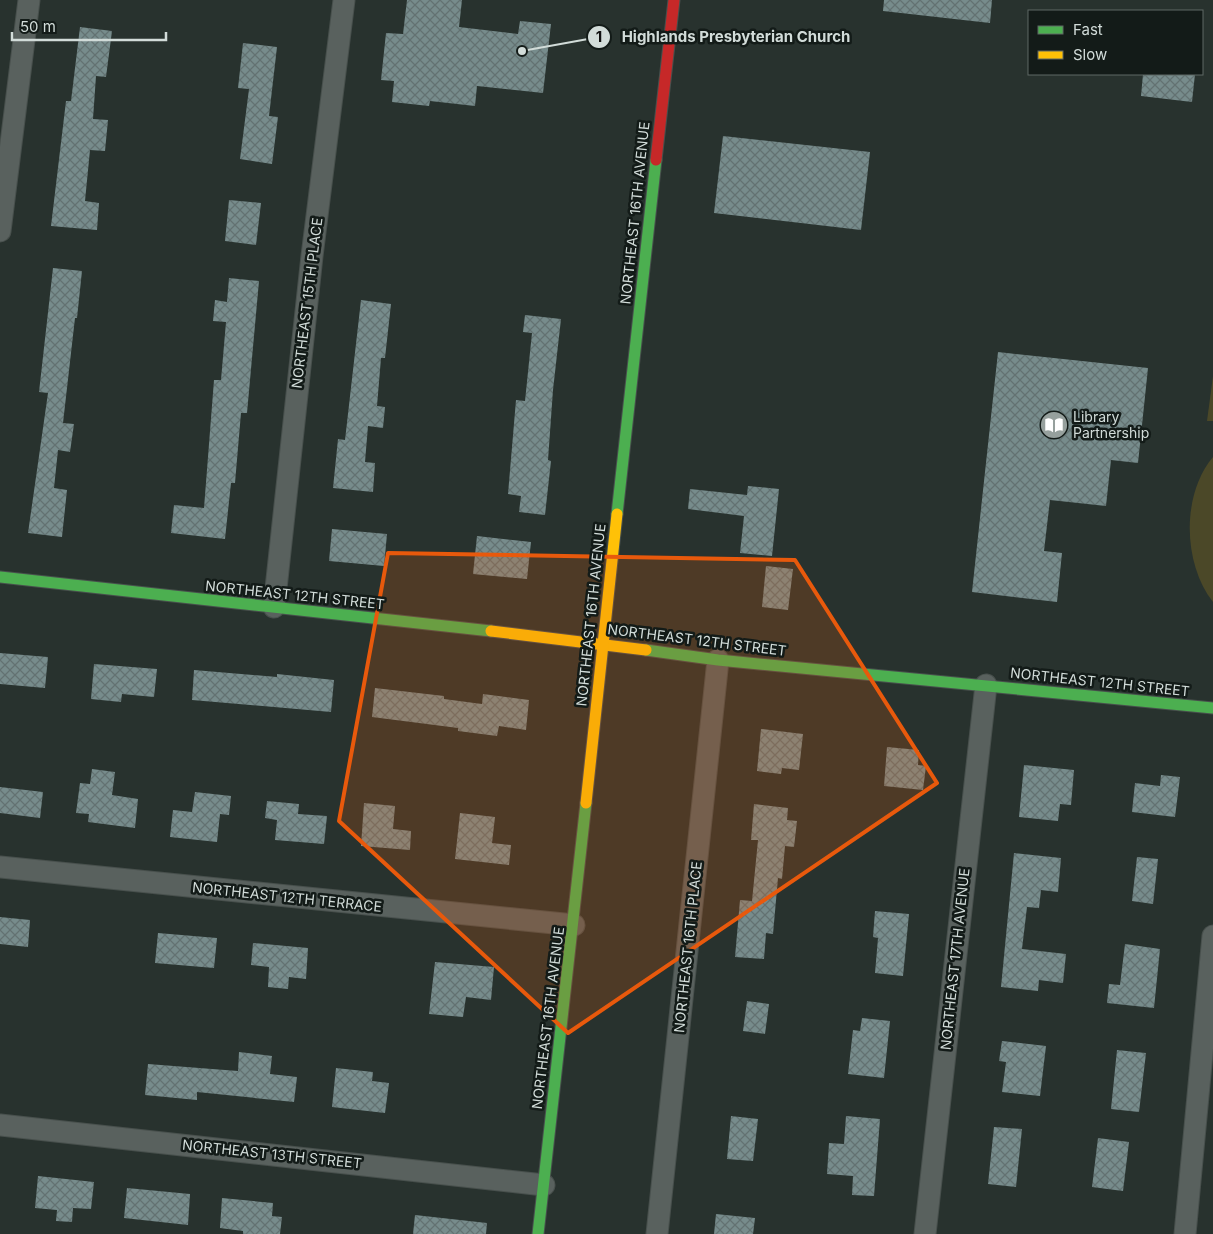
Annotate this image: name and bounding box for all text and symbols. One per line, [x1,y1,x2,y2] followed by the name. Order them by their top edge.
[12,10,166,42] scale bar
[1028,10,1203,75] legend
[20,17,56,36] text: 50 m
[1073,20,1103,39] text: Fast
[587,22,860,52] callout: Highlands Presbyterian Church
[596,27,602,46] text: 1
[622,27,850,46] text: Highlands Presbyterian Church
[1073,45,1107,64] text: Slow
[616,121,653,305] street label: NORTHEAST 16TH AVENUE
[288,217,325,389] street label: NORTHEAST 15TH PLACE
[1073,408,1149,441] place label: Library Partnership
[1039,410,1069,440] library icon: Library Partnership
[572,523,609,707] street label: NORTHEAST 16TH AVENUE
[205,577,386,612] street label: NORTHEAST 12TH STREET
[607,620,788,659] street label: NORTHEAST 12TH STREET
[1010,664,1191,699] street label: NORTHEAST 12TH STREET
[670,860,705,1033] street label: NORTHEAST 16TH PLACE
[936,867,973,1051] street label: NORTHEAST 17TH AVENUE
[191,878,383,915] street label: NORTHEAST 12TH TERRACE
[528,926,567,1110] street label: NORTHEAST 16TH AVENUE
[181,1136,363,1171] street label: NORTHEAST 13TH STREET

